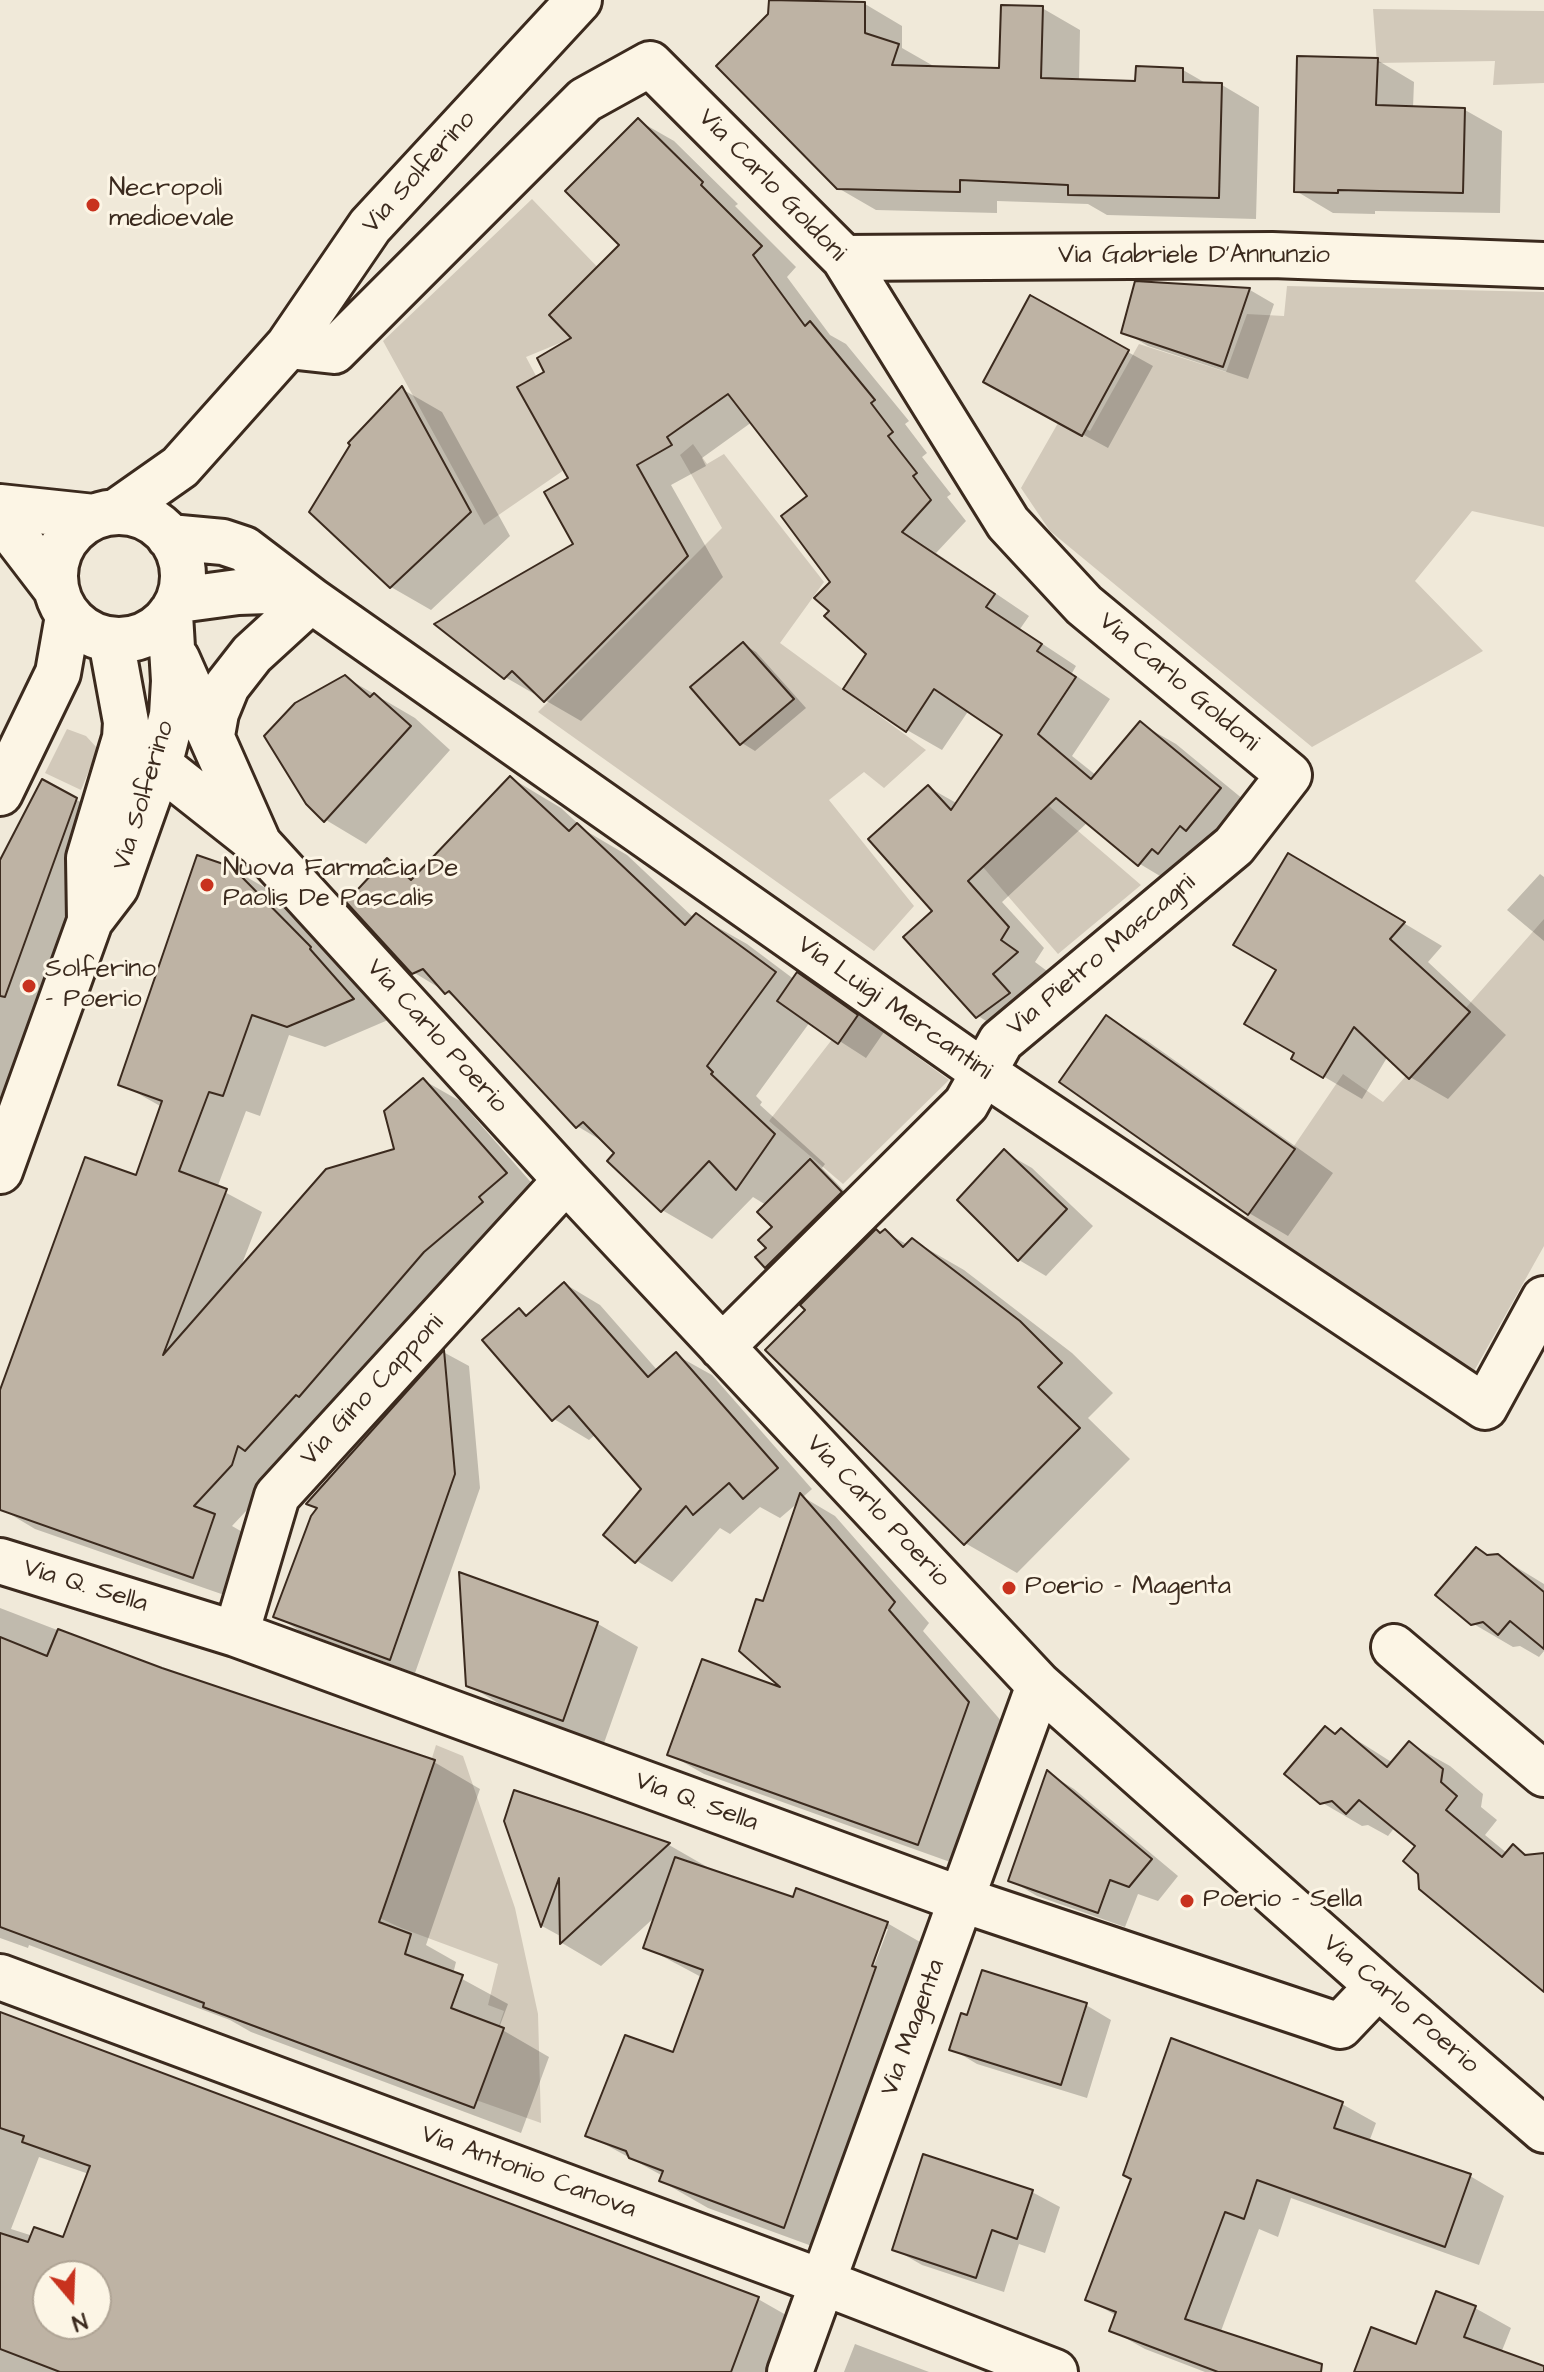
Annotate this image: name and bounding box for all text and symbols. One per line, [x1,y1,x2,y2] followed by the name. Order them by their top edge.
[690,103,852,269] street label: Via Carlo Goldoni
[357,105,483,241] street label: Via Solferino
[109,174,234,236] place label: Necropoli medioevale
[84,196,102,214] marker: Necropoli medioevale
[1058,241,1330,273] street label: Via Gabriele D'Annunzio
[1091,607,1265,759] street label: Via Carlo Goldoni
[107,717,183,875] street label: Via Solferino
[223,854,458,916] place label: Nuova Farmacia De Paolis De Pascalis
[1002,868,1202,1044] street label: Via Pietro Mascagni
[198,876,216,894] marker: Nuova Farmacia De Paolis De Pascalis
[791,930,997,1088] street label: Via Luigi Mercantini
[358,953,514,1121] street label: Via Carlo Poerio
[45,955,156,1016] place label: Solferino - Poerio
[20,977,38,995] marker: Solferino - Poerio
[295,1309,451,1473] street label: Via Gino Capponi
[798,1429,956,1595] street label: Via Carlo Poerio
[19,1553,151,1621] street label: Via Q. Sella
[1025,1572,1231,1604] place label: Poerio - Magenta
[1000,1579,1018,1597] marker: Poerio - Magenta
[630,1766,762,1840] street label: Via Q. Sella
[1203,1885,1362,1917] place label: Poerio - Sella
[1178,1892,1196,1910] marker: Poerio - Sella
[1315,1929,1485,2081] street label: Via Carlo Poerio
[875,1956,953,2100] street label: Via Magenta
[416,2120,640,2226] street label: Via Antonio Canova
[32,2260,112,2340] north arrow
[68,2304,91,2338] text: N

